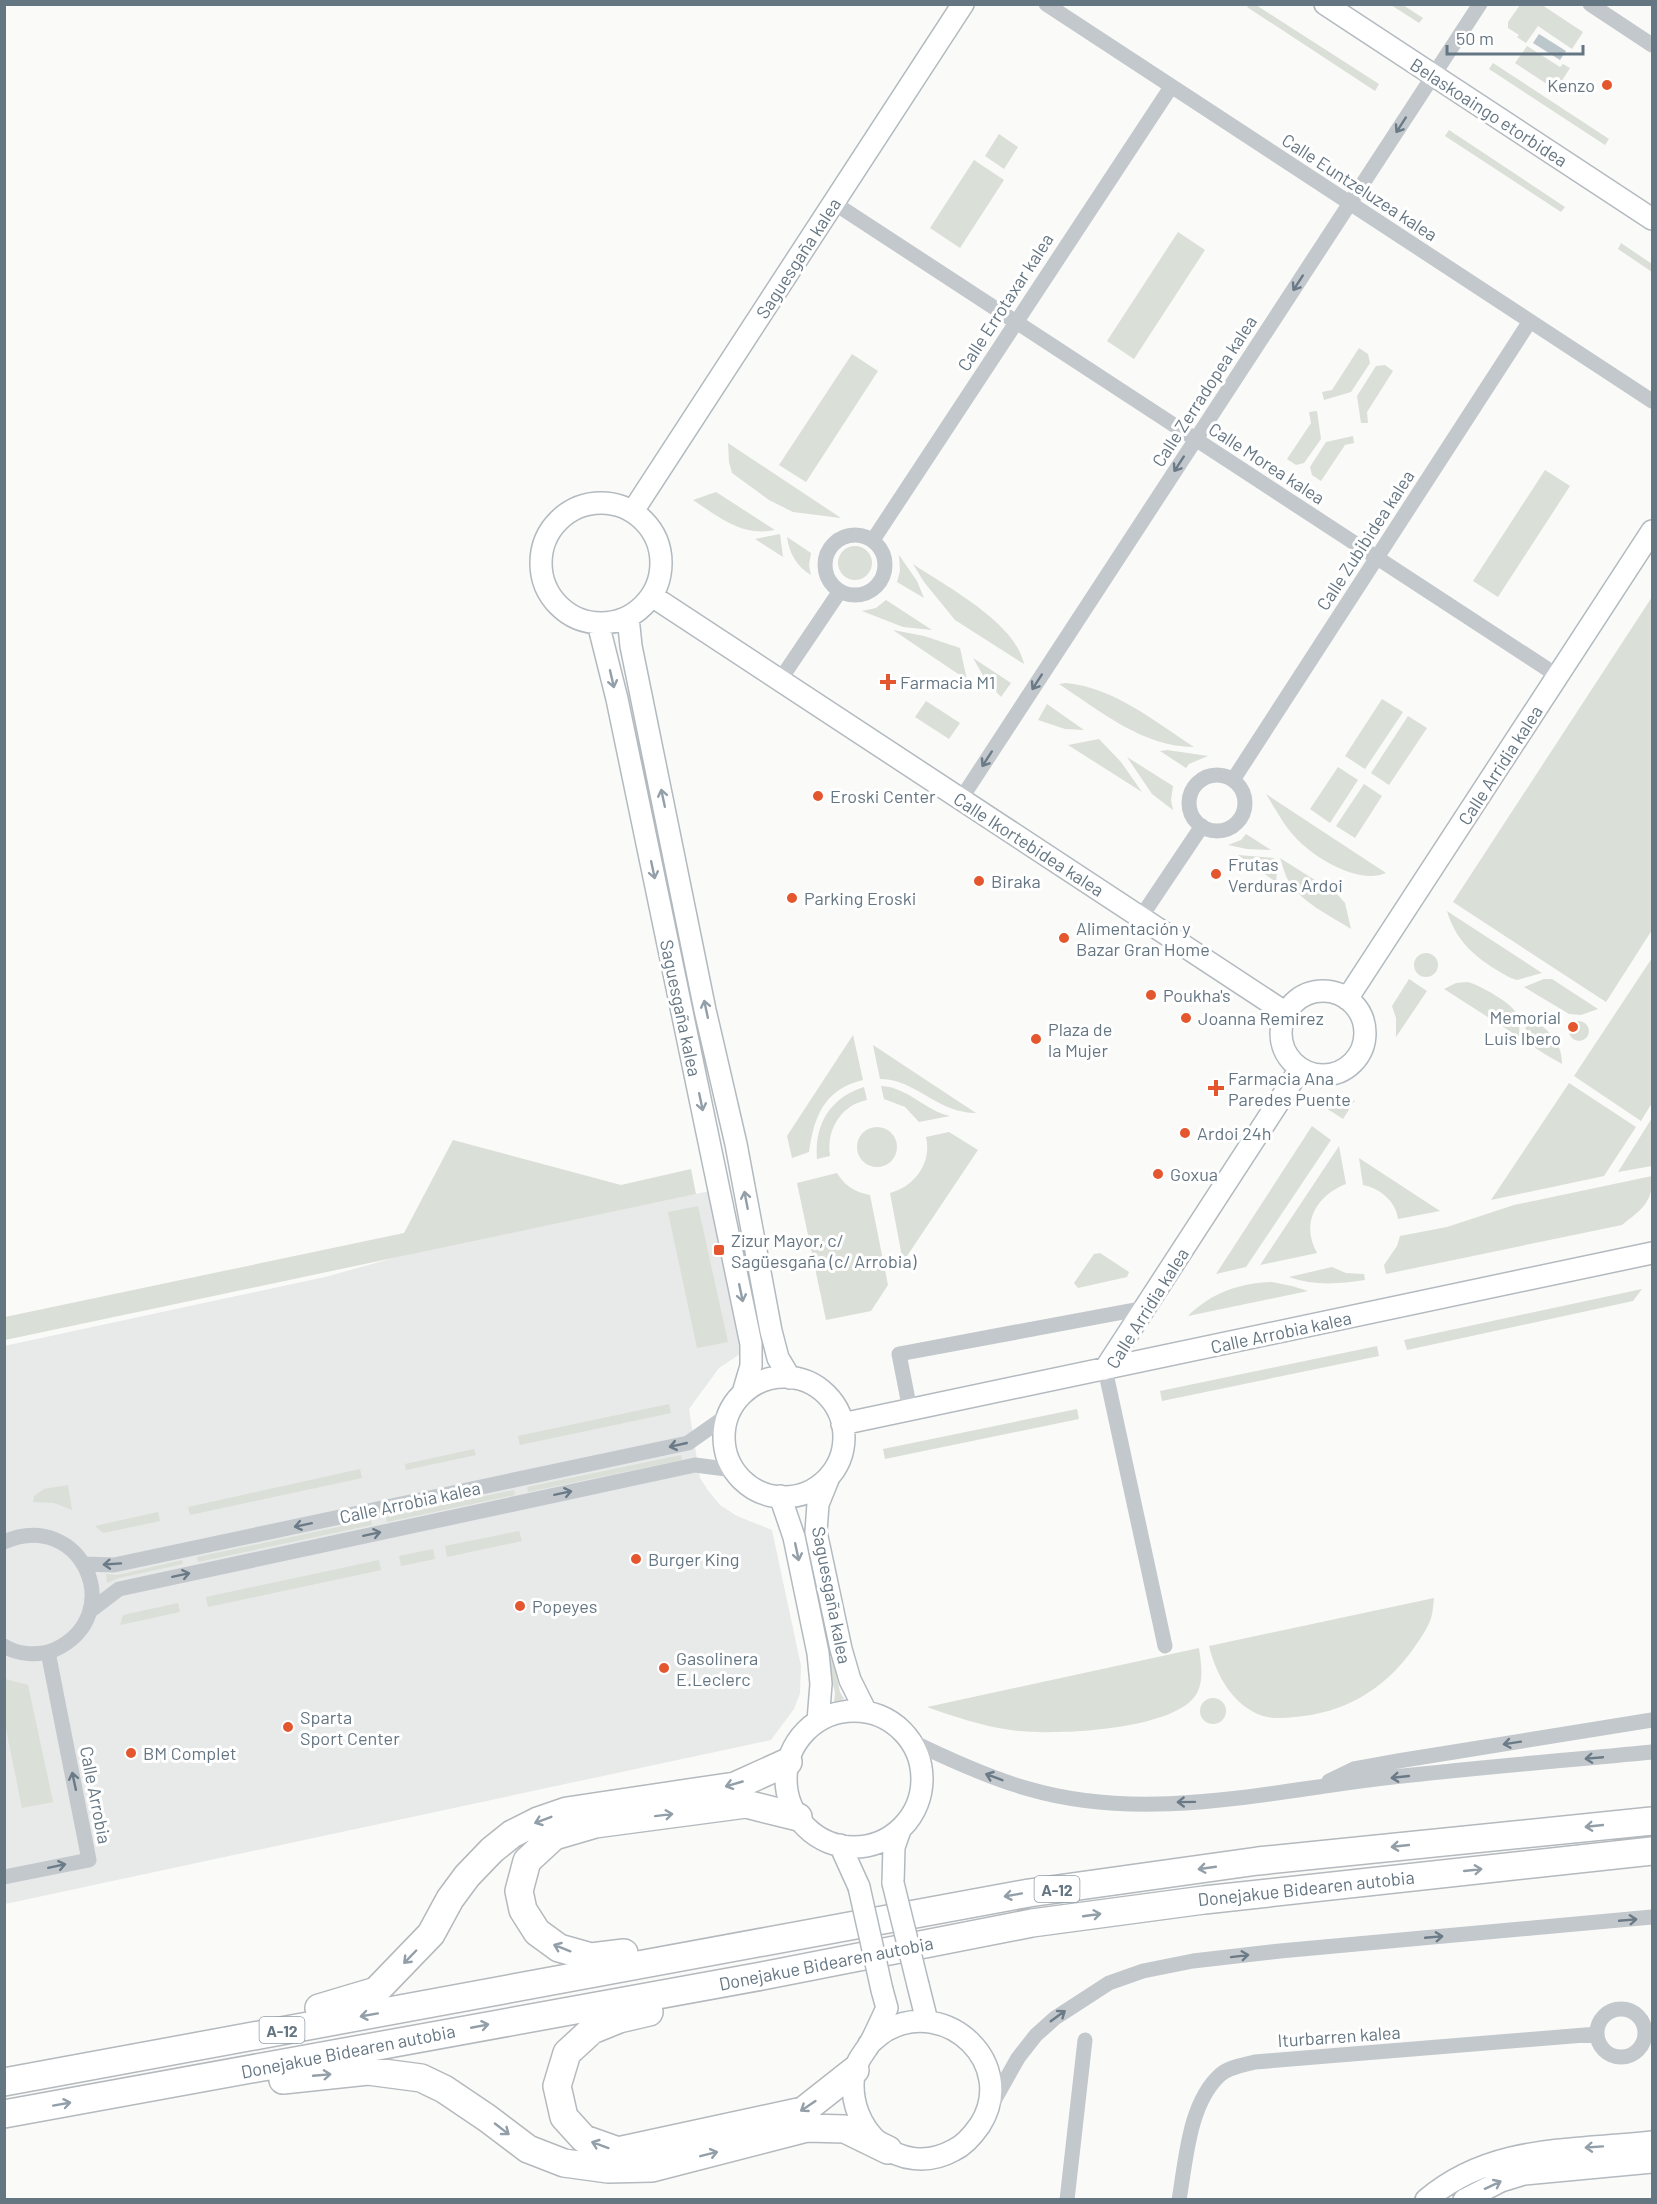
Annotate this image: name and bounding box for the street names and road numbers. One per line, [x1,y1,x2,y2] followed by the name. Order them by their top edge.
[1406,53,1572,171] street label: Belaskoaingo etorbidea
[1278,129,1442,245] street label: Calle Euntzeluzea kalea
[751,194,845,322] street label: Saguesgaña kalea
[952,229,1058,375] street label: Calle Errotaxar kalea
[1147,311,1261,471] street label: Calle Zerradopea kalea
[1205,417,1329,509] street label: Calle Morea kalea
[1311,466,1419,614] street label: Calle Zubibidea kalea
[1453,701,1547,829] street label: Calle Arridia kalea
[950,787,1108,901] street label: Calle Ikortebidea kalea
[656,938,706,1078] street label: Saguesgaña kalea
[1101,1244,1193,1372] street label: Calle Arridia kalea
[1209,1306,1353,1358] street label: Calle Arrobia kalea
[338,1476,482,1528] street label: Calle Arrobia kalea
[808,1525,856,1665] street label: Saguesgaña kalea
[76,1744,116,1846] street label: Calle Arrobia
[1197,1866,1415,1910] street label: Donejakue Bidearen autobia
[1034,1876,1080,1902] road number: A-12
[717,1931,935,1995] street label: Donejakue Bidearen autobia
[260,2017,304,2043] road number: A-12
[239,2019,457,2083] street label: Donejakue Bidearen autobia
[1277,2021,1401,2051] street label: Iturbarren kalea

